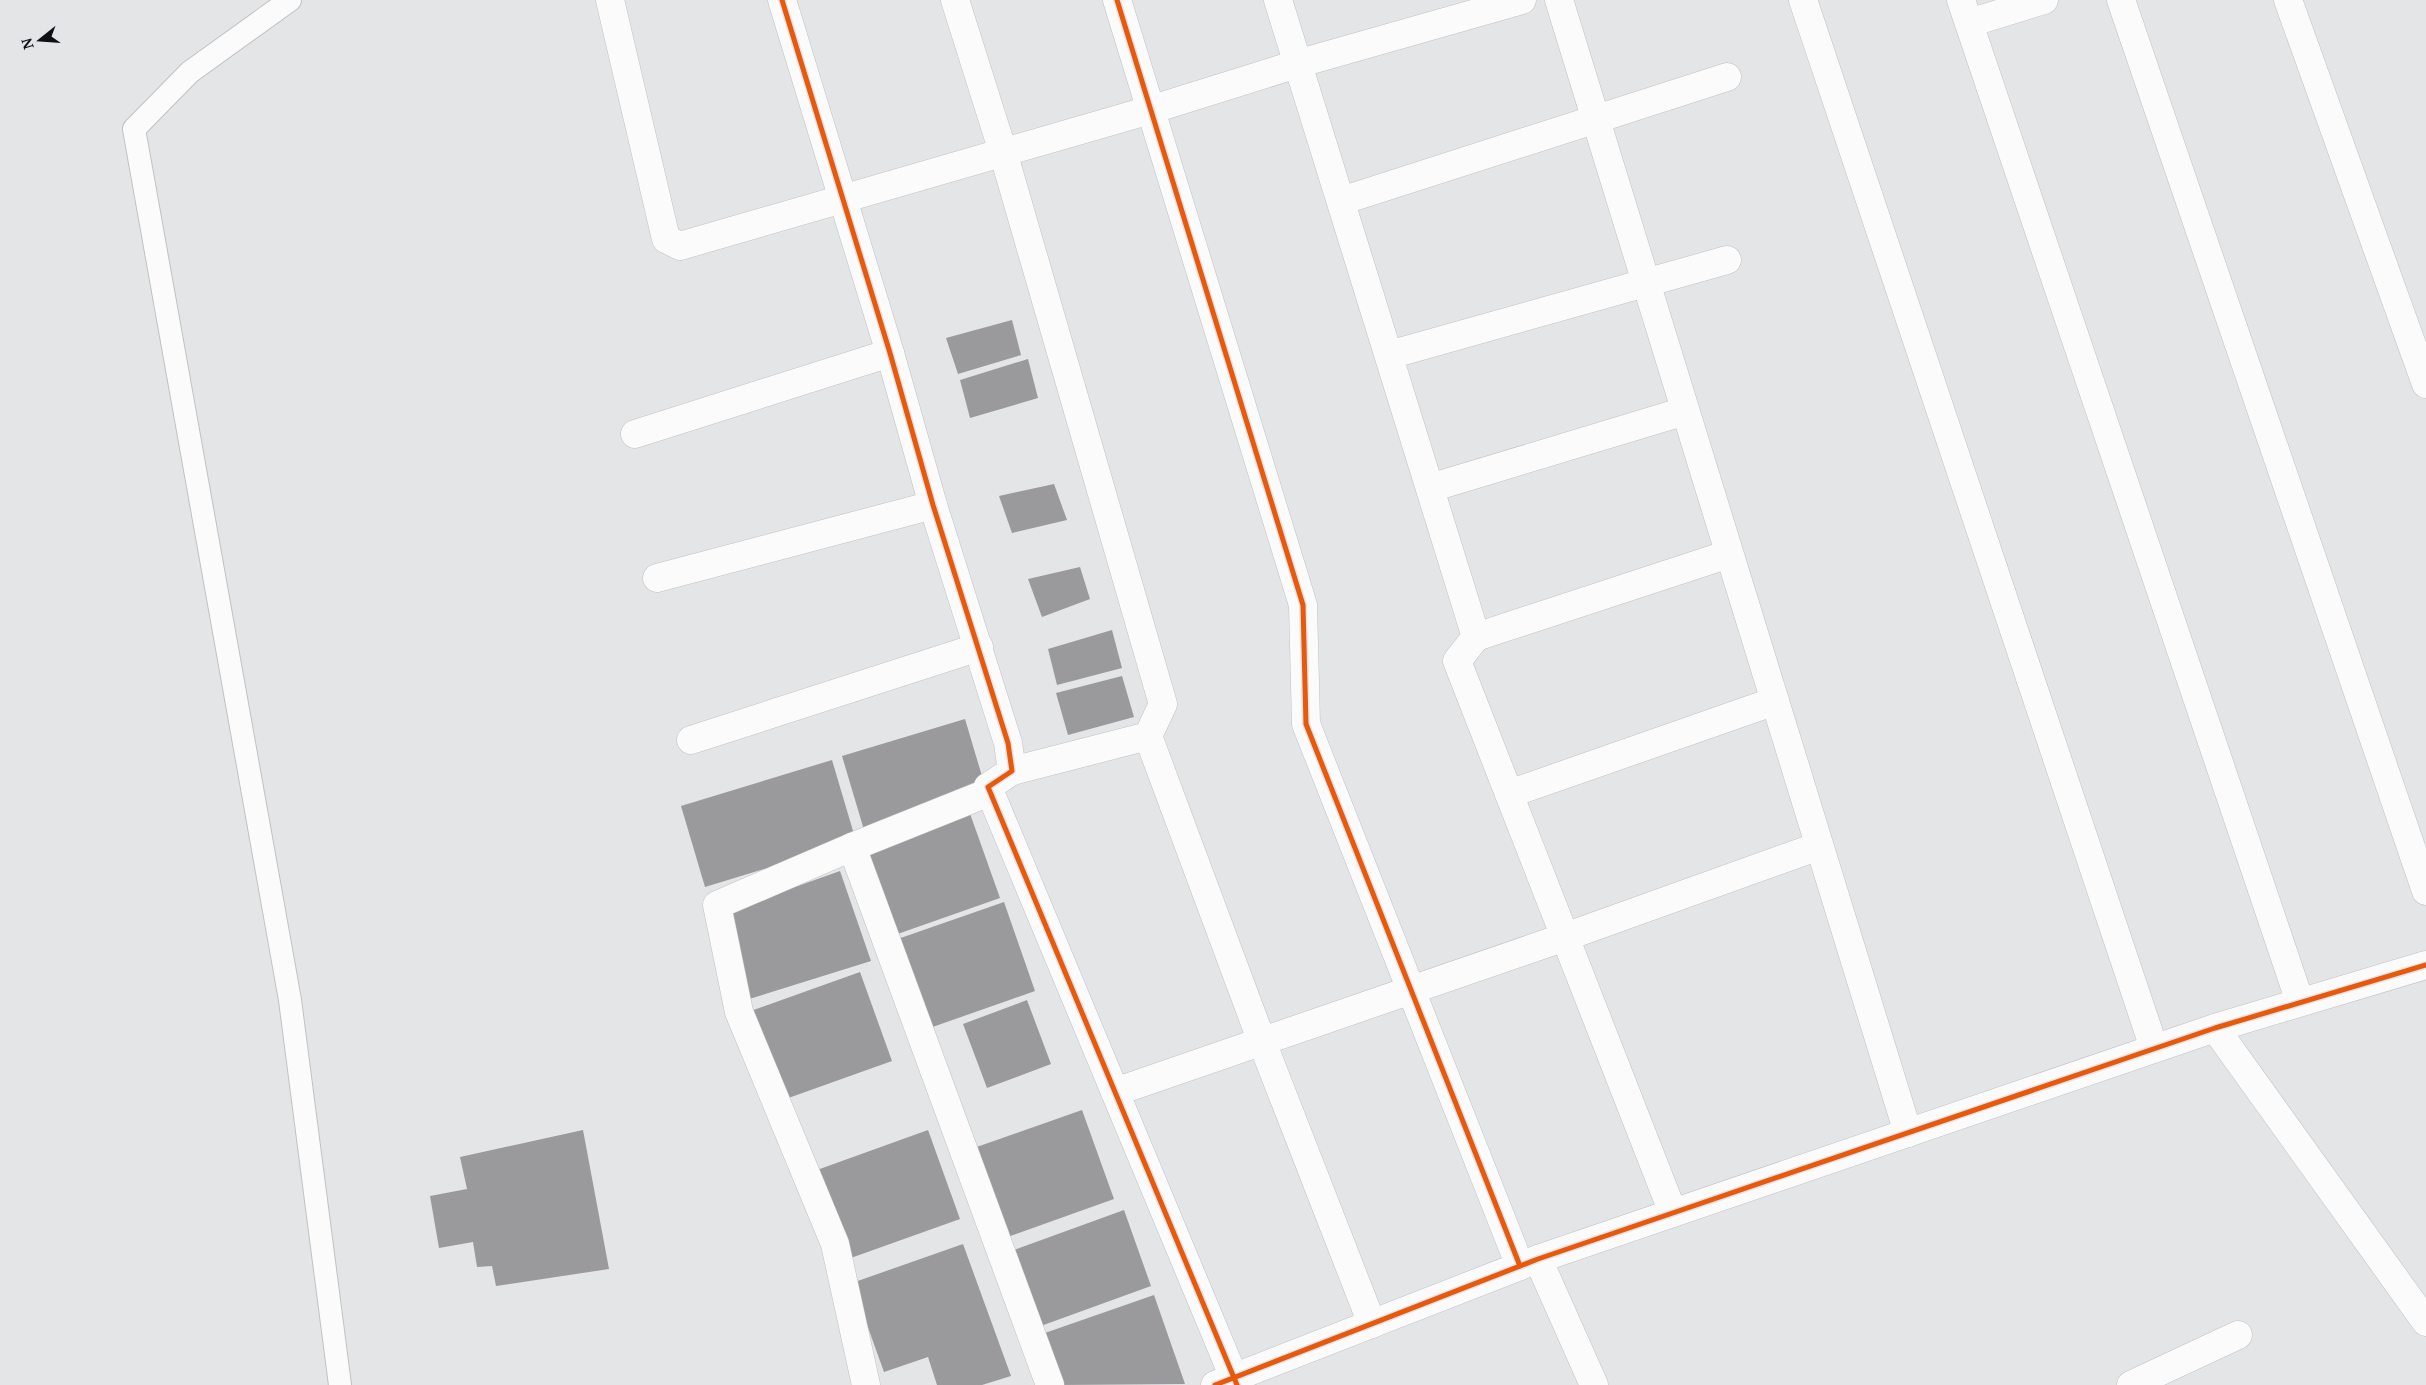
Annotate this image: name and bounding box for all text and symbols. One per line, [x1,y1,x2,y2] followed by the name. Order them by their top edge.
[15,15,65,65] north arrow
[16,36,38,52] text: N

